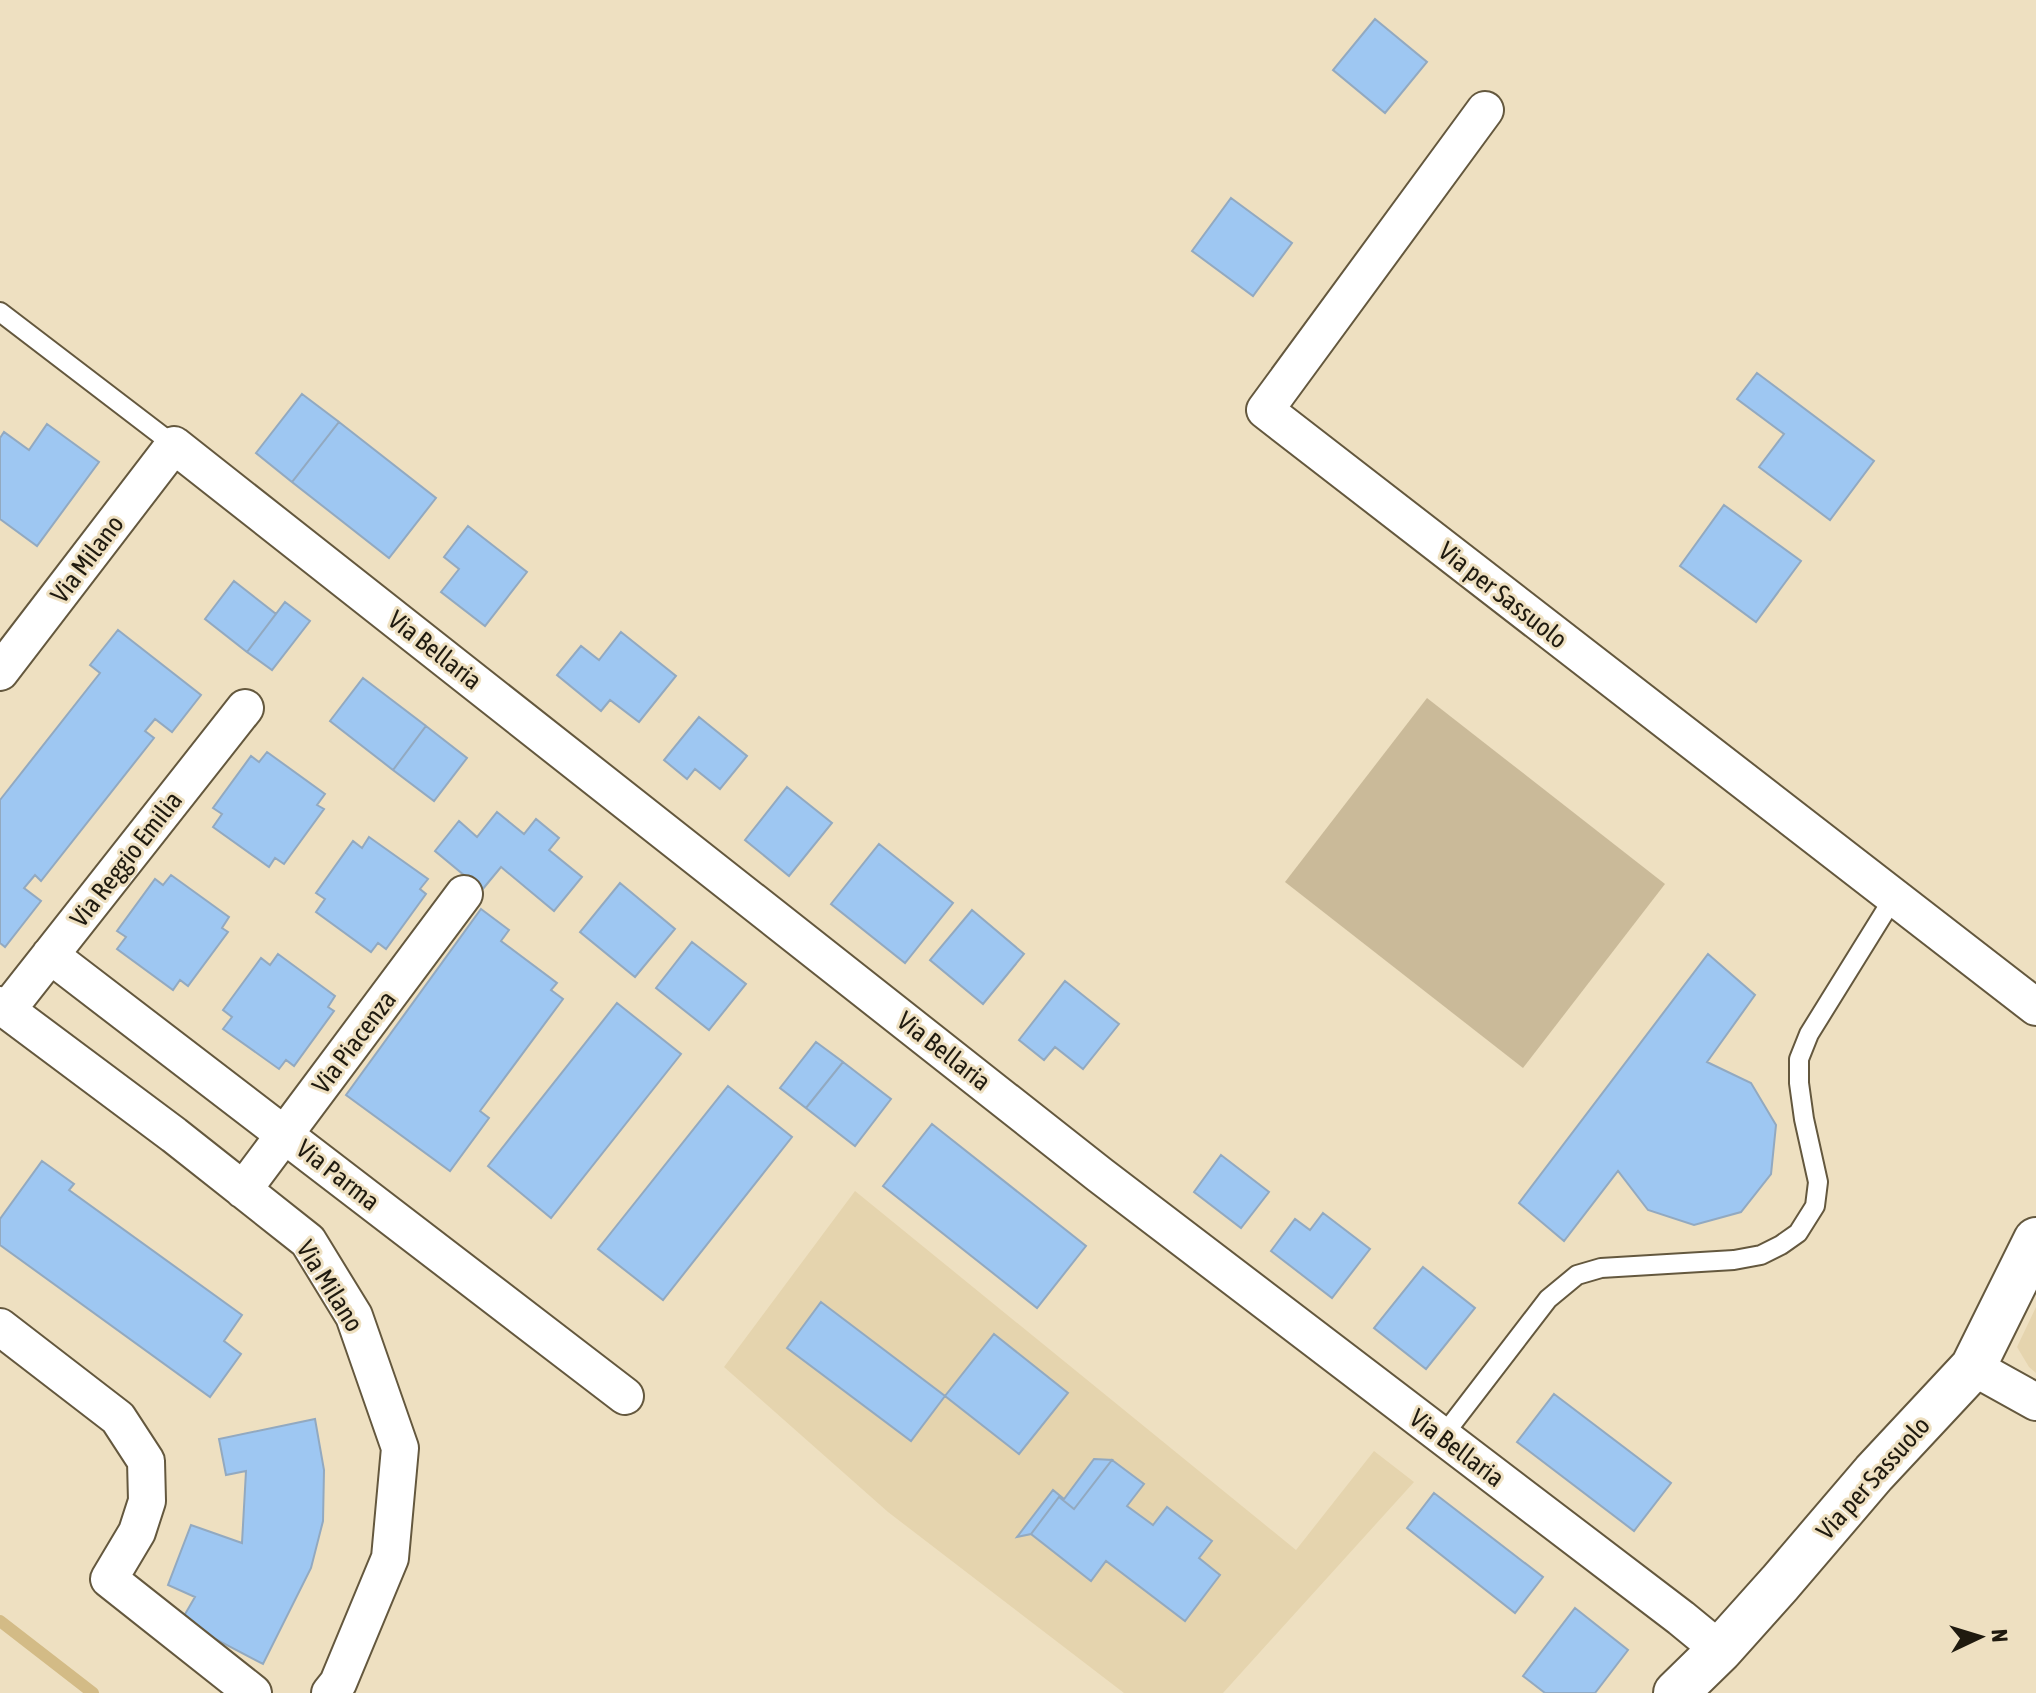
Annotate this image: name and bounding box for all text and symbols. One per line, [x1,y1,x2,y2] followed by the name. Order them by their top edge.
[44,509,130,609] street label: Via Milano
[1433,536,1573,654] street label: Via per Sassuolo
[382,604,488,696] street label: Via Bellaria
[64,785,188,933] street label: Via Reggio Emilia
[306,985,402,1099] street label: Via Piacenza
[891,1005,997,1097] street label: Via Bellaria
[290,1133,386,1217] street label: Via Parma
[290,1235,370,1337] street label: Via Milano
[1404,1403,1510,1493] street label: Via Bellaria
[1810,1410,1936,1546] street label: Via per Sassuolo
[1940,1597,2020,1677] north arrow
[1987,1628,2013,1643] text: N

